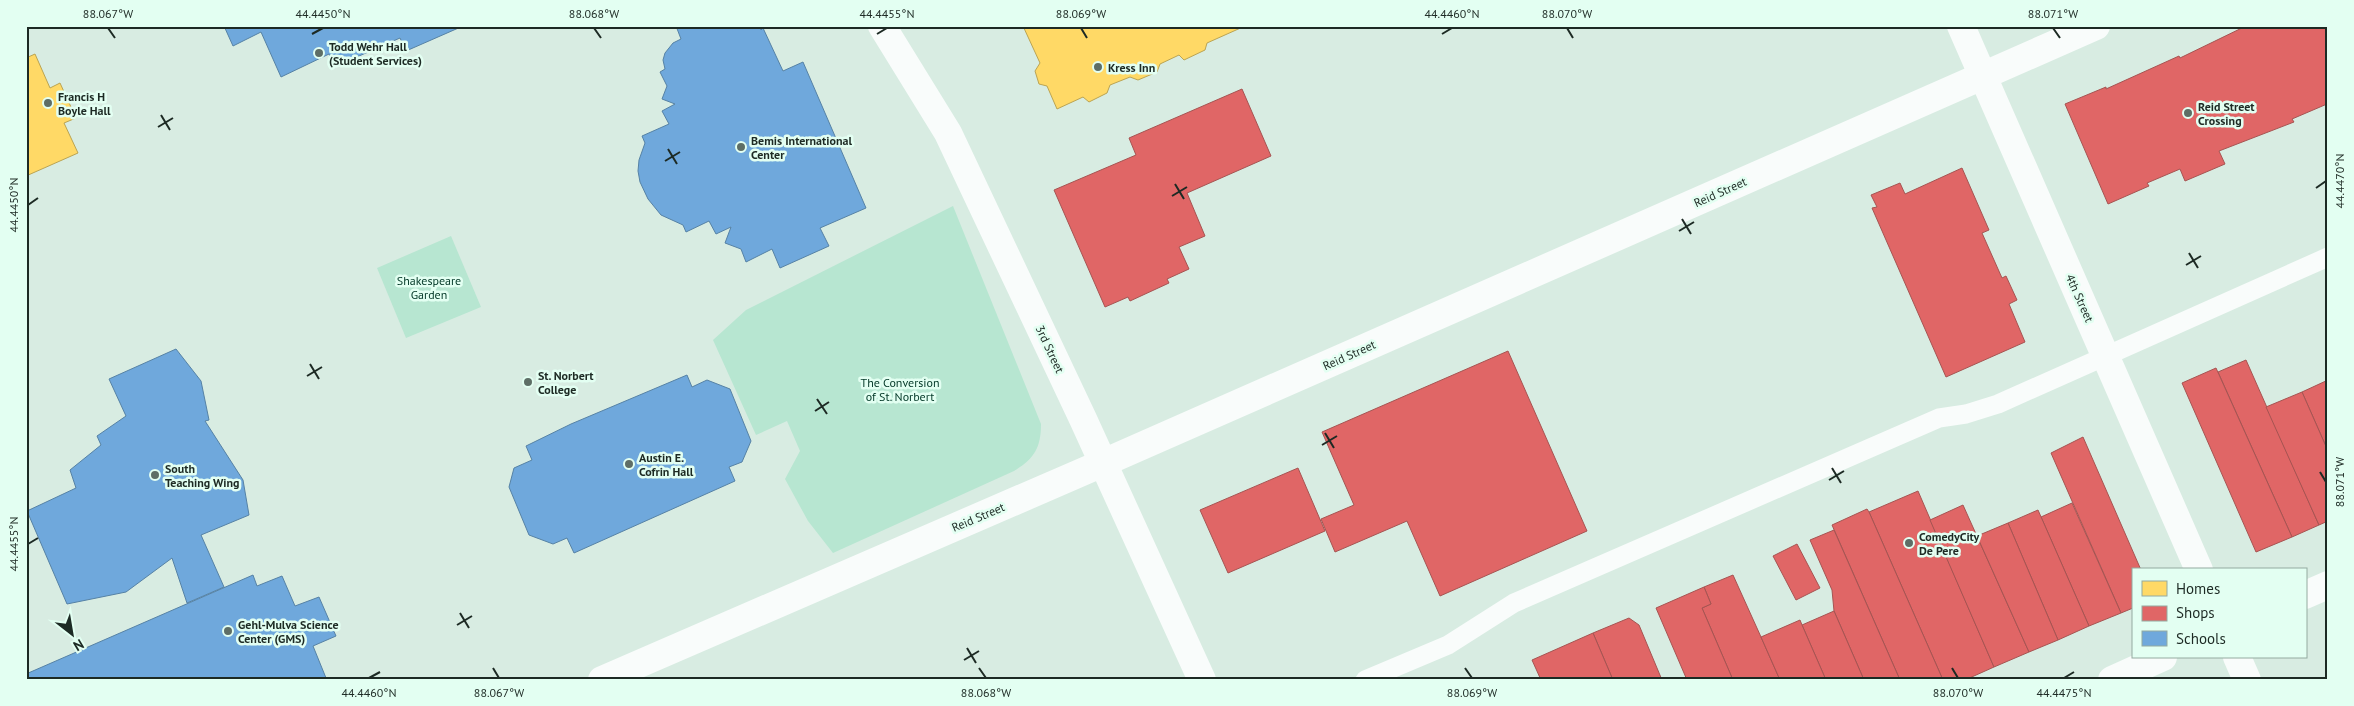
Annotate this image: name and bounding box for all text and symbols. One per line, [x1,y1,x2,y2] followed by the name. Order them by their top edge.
[83,6,133,21] text: 88.067°W
[296,6,350,21] text: 44.4450°N
[569,6,619,21] text: 88.068°W
[860,6,914,21] text: 44.4455°N
[1056,6,1106,21] text: 88.069°W
[1425,6,1479,21] text: 44.4460°N
[1542,6,1592,21] text: 88.070°W
[2028,6,2078,21] text: 88.071°W
[329,39,422,68] place label: Todd Wehr Hall (Student Services)
[313,47,325,59] marker: Todd Wehr Hall (Student Services)
[1108,60,1155,75] place label: Kress Inn
[1092,61,1104,73] marker: Kress Inn
[58,89,111,118] place label: Francis H Boyle Hall
[42,97,54,109] marker: Francis H Boyle Hall
[2198,99,2255,128] place label: Reid Street Crossing
[2182,107,2194,119] marker: Reid Street Crossing
[751,133,852,162] place label: Bemis International Center
[735,141,747,153] marker: Bemis International Center
[2332,154,2347,208] text: 44.4470°N
[1691,174,1749,210] street label: Reid Street
[6,178,21,232] text: 44.4450°N
[2063,272,2097,324] street label: 4th Street
[397,273,461,302] park label: Shakespeare Garden
[1032,323,1068,375] street label: 3rd Street
[1320,337,1378,373] street label: Reid Street
[538,368,594,397] place label: St. Norbert College
[860,375,940,404] park label: The Conversion of St. Norbert
[522,376,534,388] marker: St. Norbert College
[639,450,694,479] place label: Austin E. Cofrin Hall
[2332,457,2347,507] text: 88.071°W
[623,458,635,470] marker: Austin E. Cofrin Hall
[165,461,240,490] place label: South Teaching Wing
[149,469,161,481] marker: South Teaching Wing
[949,499,1007,535] street label: Reid Street
[6,517,21,571] text: 44.4455°N
[1919,529,1980,558] place label: ComedyCity De Pere
[1903,537,1915,549] marker: ComedyCity De Pere
[2132,568,2306,658] legend
[2176,579,2220,598] text: Homes
[2176,603,2215,622] text: Shops
[48,608,98,658] north arrow
[238,617,339,646] place label: Gehl-Mulva Science Center (GMS)
[222,625,234,637] marker: Gehl-Mulva Science Center (GMS)
[2176,629,2226,648] text: Schools
[70,635,87,655] text: N
[342,685,396,700] text: 44.4460°N
[474,685,524,700] text: 88.067°W
[961,685,1011,700] text: 88.068°W
[1447,685,1497,700] text: 88.069°W
[1933,685,1983,700] text: 88.070°W
[2037,685,2091,700] text: 44.4475°N

